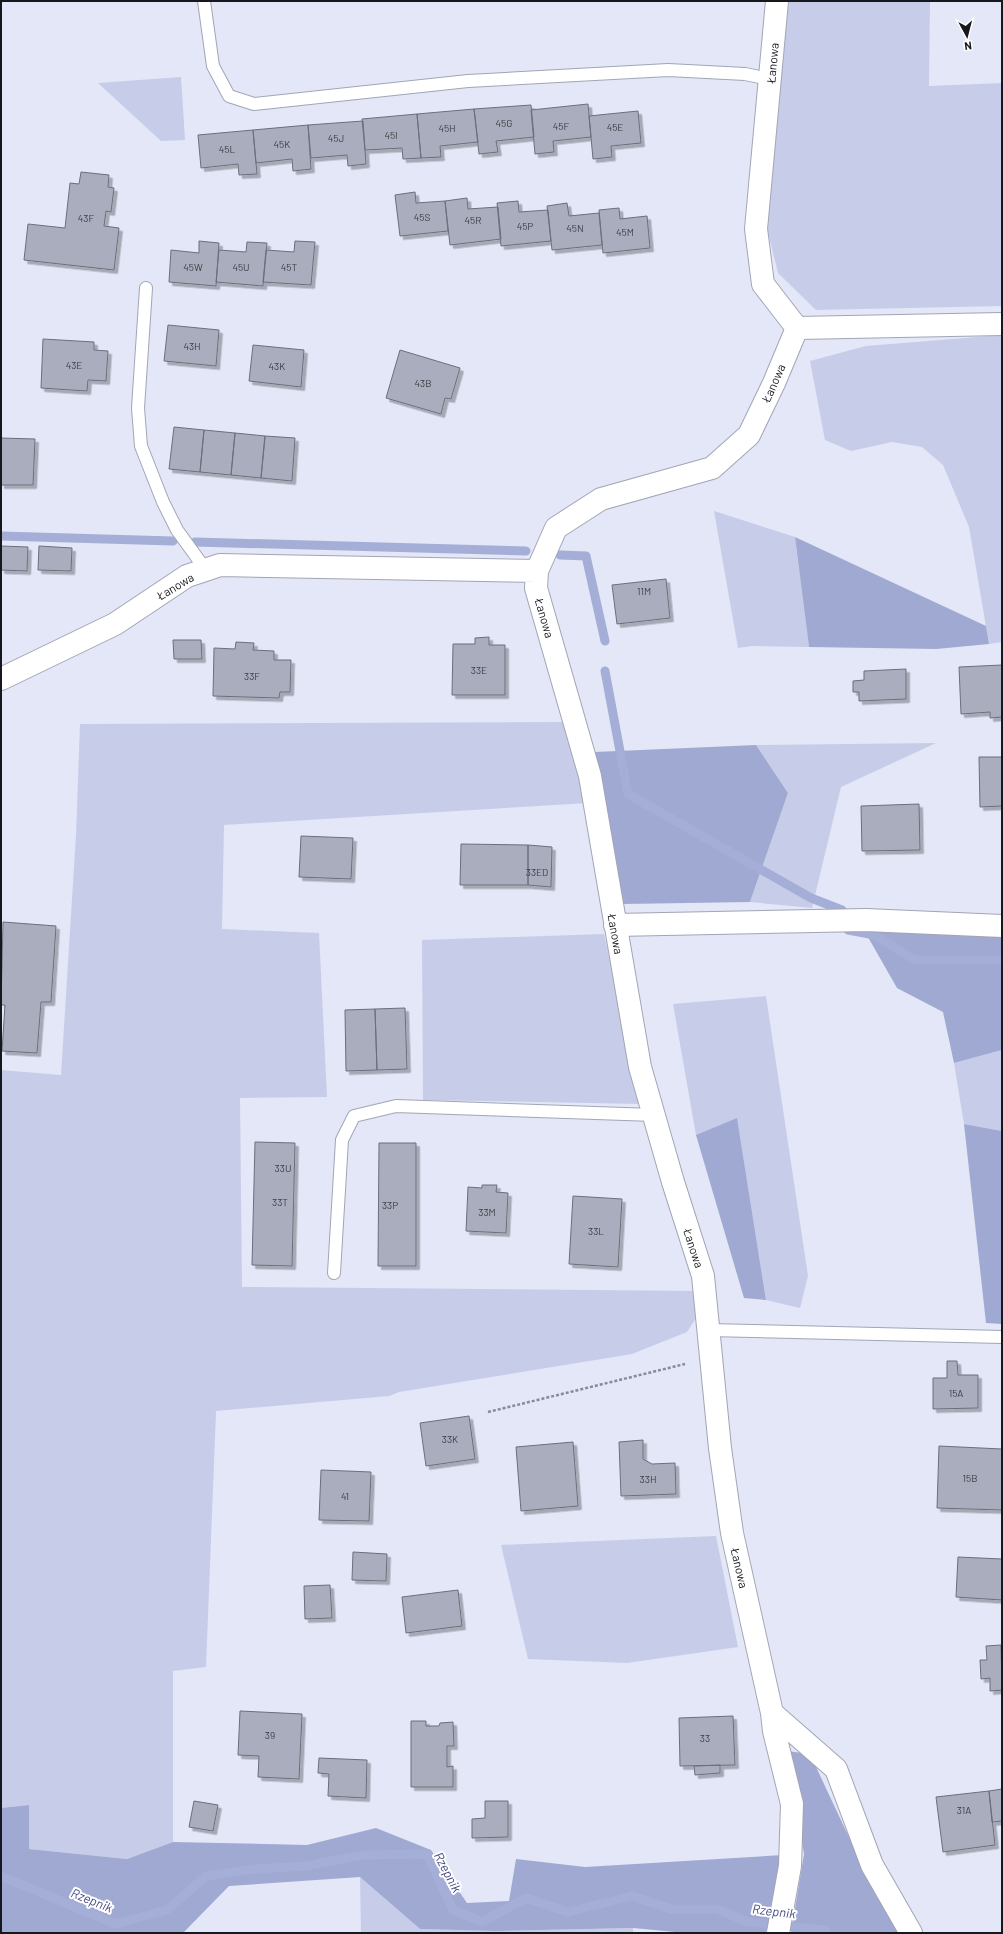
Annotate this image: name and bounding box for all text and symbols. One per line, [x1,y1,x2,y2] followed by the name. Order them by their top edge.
[947,16,987,56] north arrow
[964,40,973,53] text: N
[763,42,781,85] street label: Łanowa
[496,117,512,129] house number: 45G
[553,120,569,132] house number: 45F
[607,121,623,133] house number: 45E
[438,122,456,134] house number: 45H
[384,129,398,141] house number: 45I
[328,132,344,144] house number: 45J
[274,138,290,150] house number: 45K
[219,143,235,155] house number: 45L
[414,211,430,223] house number: 45S
[78,212,94,224] house number: 43F
[465,214,481,226] house number: 45R
[517,220,533,232] house number: 45P
[566,222,584,234] house number: 45N
[616,226,634,238] house number: 45M
[183,261,203,273] house number: 45W
[232,261,250,273] house number: 45U
[281,261,297,273] house number: 45T
[183,340,201,352] house number: 43H
[66,359,82,371] house number: 43E
[269,360,285,372] house number: 43K
[758,362,788,405] street label: Łanowa
[415,377,431,389] house number: 43B
[153,570,196,603] street label: Łanowa
[637,585,651,597] house number: 11M
[532,596,557,639] street label: Łanowa
[471,664,487,676] house number: 33E
[244,670,260,682] house number: 33F
[526,866,548,878] house number: 33ED
[605,912,626,955] street label: Łanowa
[275,1162,291,1174] house number: 33U
[272,1196,288,1208] house number: 33T
[382,1199,398,1211] house number: 33P
[478,1206,496,1218] house number: 33M
[588,1225,604,1237] house number: 33L
[681,1226,707,1270] street label: Łanowa
[949,1387,963,1399] house number: 15A
[442,1433,458,1445] house number: 33K
[963,1472,977,1484] house number: 15B
[640,1473,656,1485] house number: 33H
[341,1490,349,1502] house number: 41
[728,1546,751,1589] street label: Łanowa
[265,1729,275,1741] house number: 39
[700,1732,710,1744] house number: 33
[957,1804,971,1816] house number: 31A
[431,1849,466,1896] water label: Rzepnik
[69,1884,116,1916] water label: Rzepnik
[751,1900,797,1922] water label: Rzepnik

